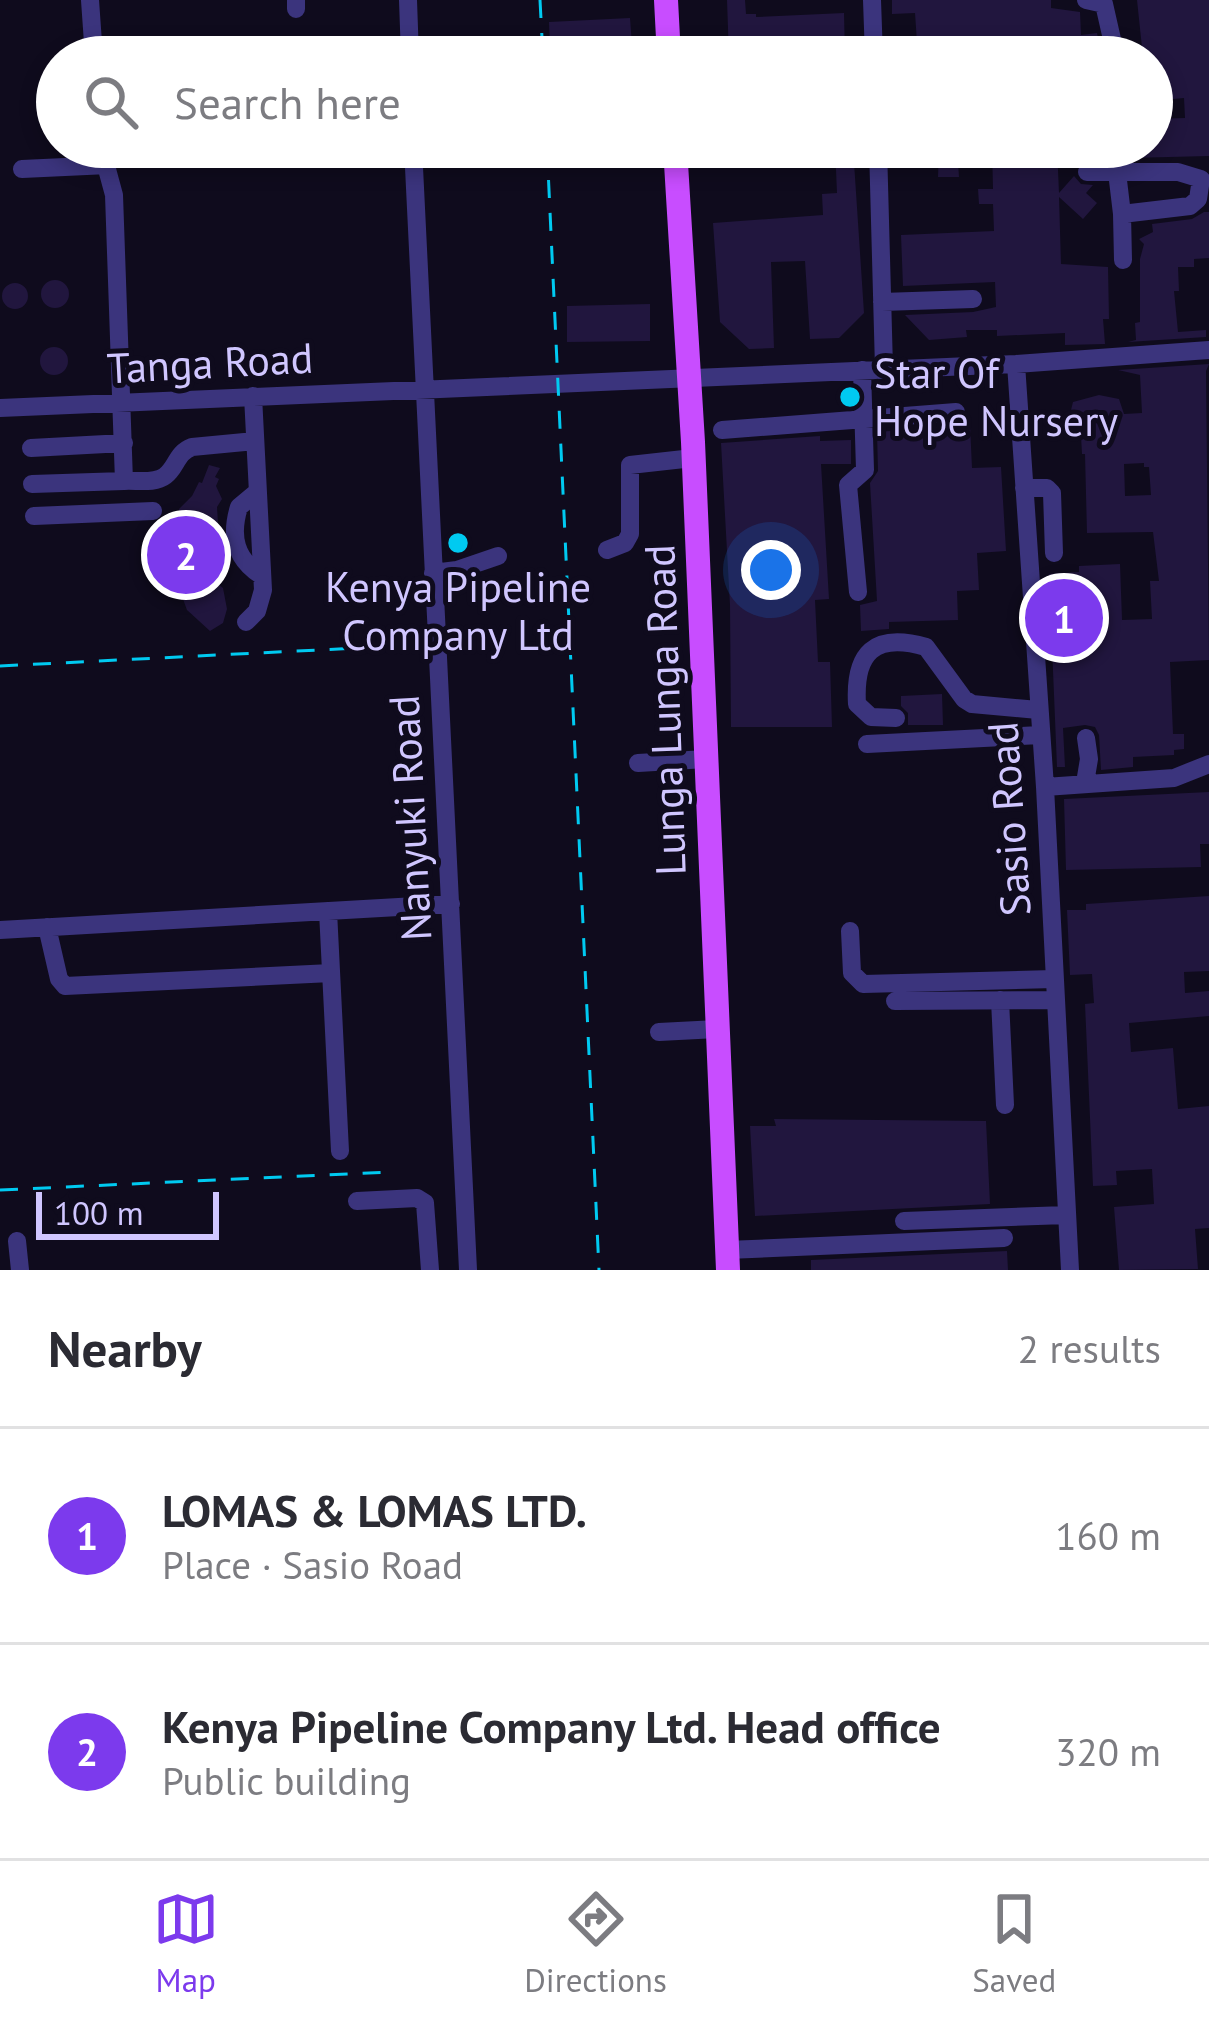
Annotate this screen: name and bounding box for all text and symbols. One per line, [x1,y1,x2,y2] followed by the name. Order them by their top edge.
[36,36,1173,168] search box
[78,69,144,135] icon: search
[174,73,401,131] text: Search here
[106,330,314,395] street label: Tanga Road
[874,345,1118,448] place label: Star Of Hope Nursery
[837,384,863,410] marker: Star Of Hope Nursery
[147,510,225,600] pin: 2
[445,530,471,556] marker: Kenya Pipeline Company Ltd
[741,540,801,600] your location
[631,544,698,876] street label: Lunga Lunga Road
[325,559,591,662] place label: Kenya Pipeline Company Ltd
[1025,573,1103,663] pin: 1
[376,694,443,942] street label: Nanyuki Road
[974,720,1043,918] street label: Sasio Road
[36,1186,219,1239] scale bar
[54,1191,144,1234] text: 100 m
[48,1315,202,1381] text: Nearby
[1018,1323,1161,1374] text: 2 results
[162,1481,587,1539] text: LOMAS & LOMAS LTD.
[76,1510,98,1561] text: 1
[1055,1510,1161,1561] text: 160 m
[162,1539,463,1590] text: Place · Sasio Road
[162,1697,941,1755] text: Kenya Pipeline Company Ltd. Head office
[76,1726,98,1777] text: 2
[1055,1726,1161,1777] text: 320 m
[162,1755,411,1806] text: Public building
[153,1886,219,2001] tab: Map
[524,1886,667,2001] tab: Directions
[972,1886,1056,2001] tab: Saved

